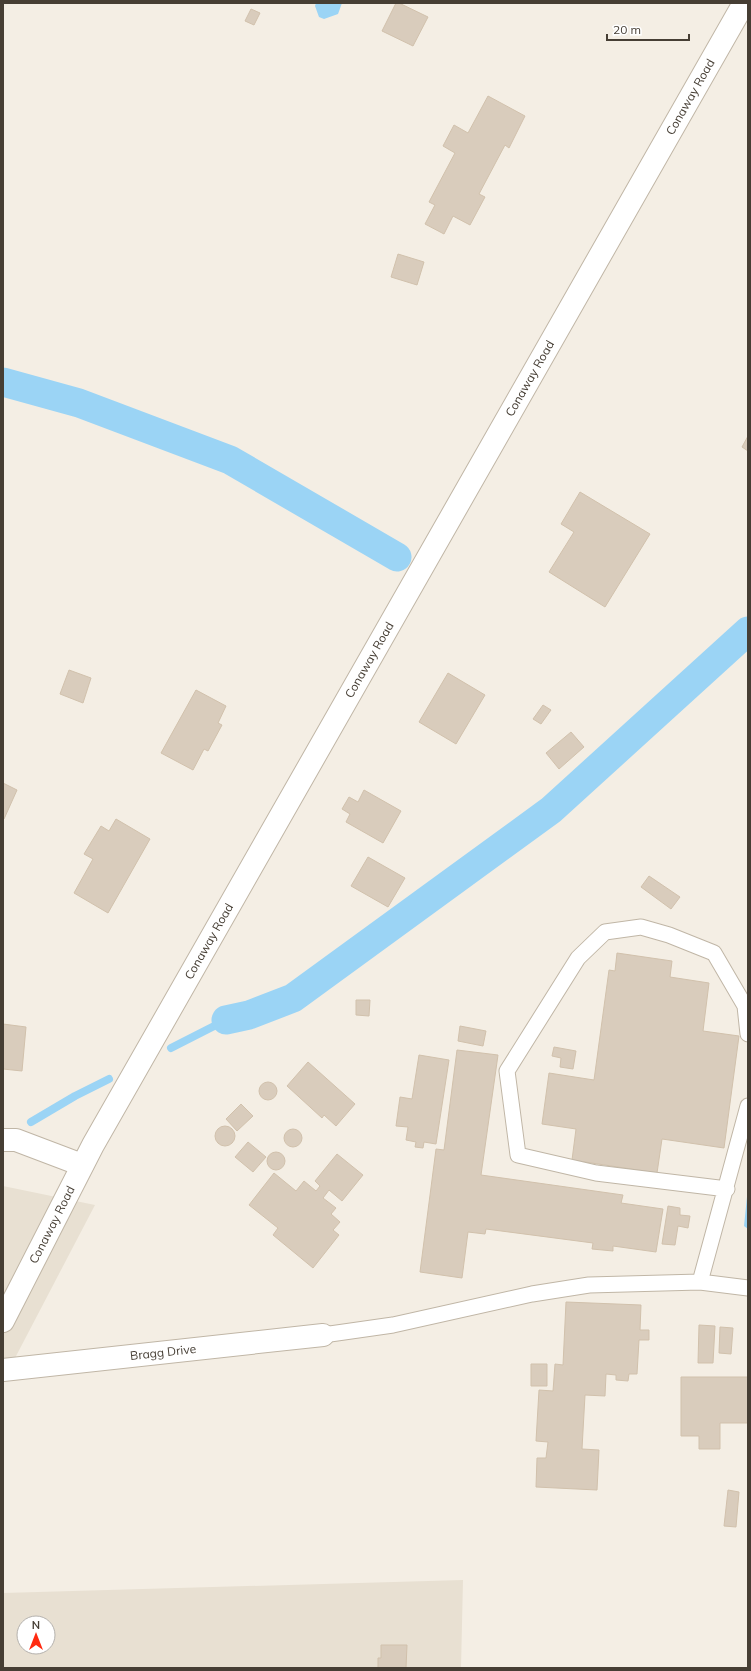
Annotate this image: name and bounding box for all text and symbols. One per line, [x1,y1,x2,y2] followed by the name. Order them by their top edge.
[607,16,689,42] scale bar
[613,22,641,37] text: 20 m
[662,56,718,137] street label: Conaway Road
[502,337,557,419] street label: Conaway Road
[341,619,397,700] street label: Conaway Road
[181,900,236,982] street label: Conaway Road
[26,1183,78,1266] street label: Conaway Road
[129,1341,197,1363] street label: Bragg Drive
[16,1615,56,1655] north arrow
[32,1618,40,1632] text: N

